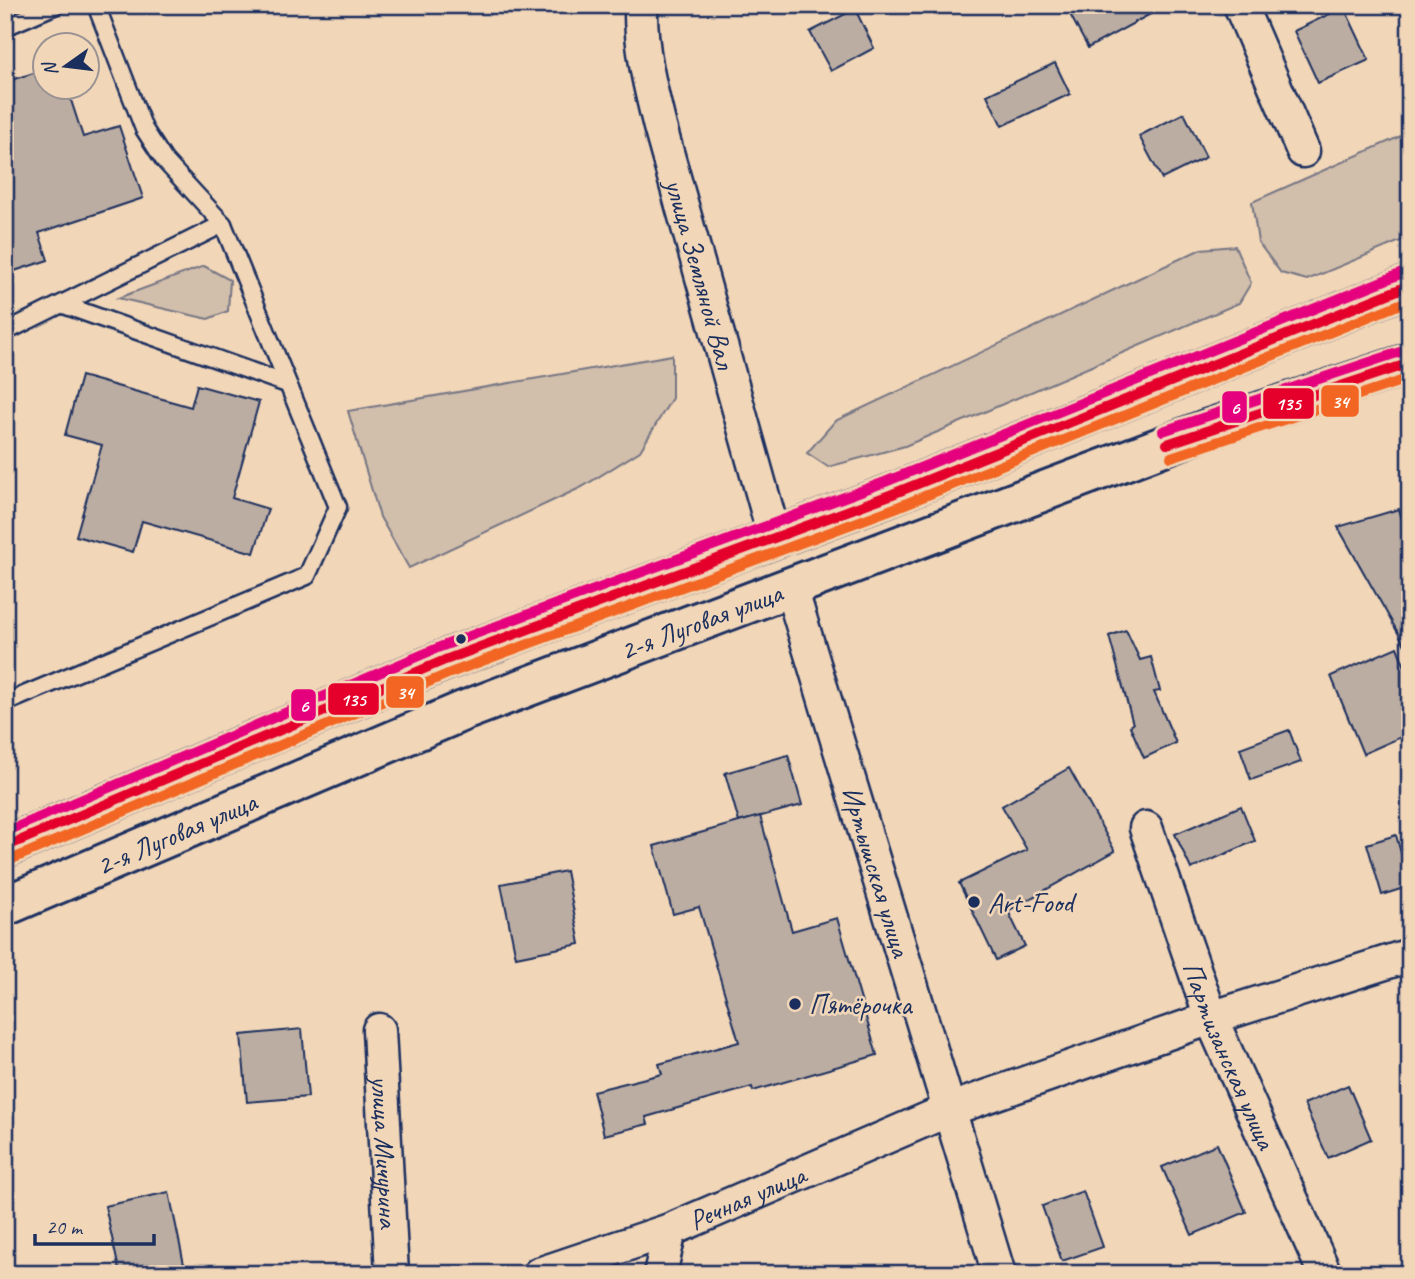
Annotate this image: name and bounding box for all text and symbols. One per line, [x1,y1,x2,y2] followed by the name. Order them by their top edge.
[32,32,102,102] north arrow
[37,58,64,78] text: N
[657,173,744,374] street label: улица Земляной Вал
[1320,384,1360,418] line badge: 34
[1262,387,1315,420] line badge: 135
[1221,390,1248,424] line badge: 6
[1331,390,1351,414] text: 34
[1275,392,1302,416] text: 135
[1231,396,1242,420] text: 6
[615,574,789,668] street label: 2-я Луговая улица
[454,632,468,646] unlabelled marker
[385,675,425,709] line badge: 34
[396,681,416,705] text: 34
[327,682,380,716] line badge: 135
[290,688,317,722] line badge: 6
[340,688,367,712] text: 135
[300,694,311,718] text: 6
[834,782,919,963] street label: Иртышская улица
[91,783,263,883] street label: 2-я Луговая улица
[988,885,1077,920] place label: Art-Food
[966,894,982,910] marker: Art-Food
[1175,957,1285,1156] street label: Партизанская улица
[809,987,913,1022] place label: Пятёрочка
[787,996,803,1012] marker: Пятёрочка
[363,1073,407,1231] street label: улица Мичурина
[684,1156,813,1238] street label: Речная улица
[35,1202,154,1246] scale bar
[46,1214,84,1240] text: 20 m

